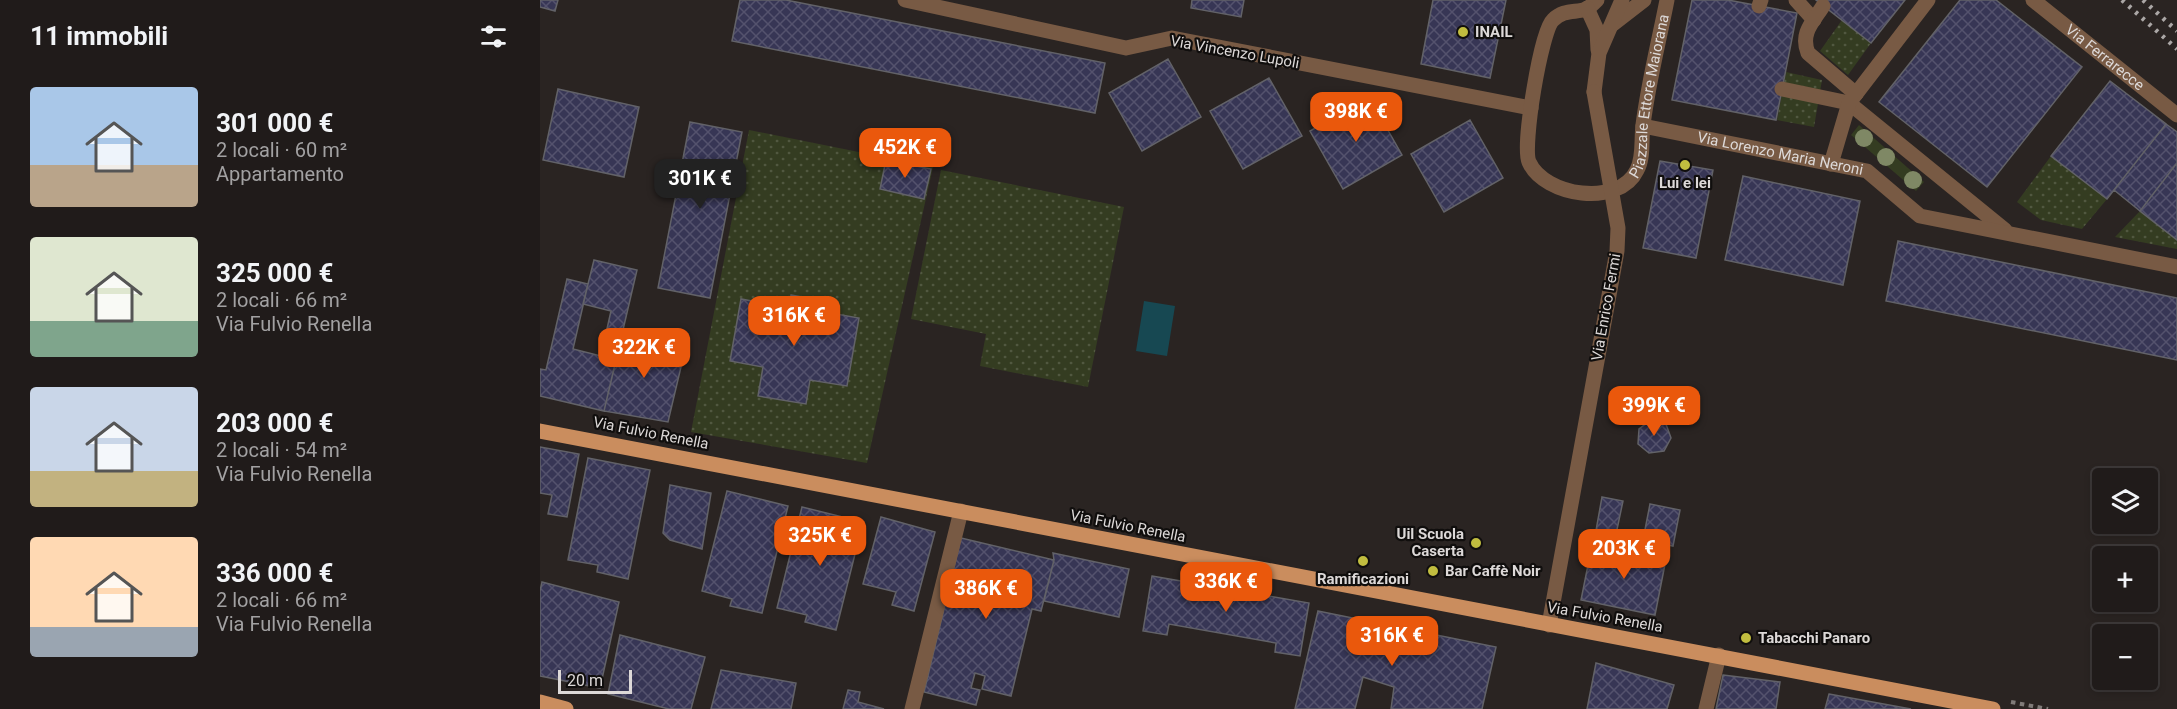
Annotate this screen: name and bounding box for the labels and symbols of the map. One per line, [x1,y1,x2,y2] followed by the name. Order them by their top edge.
[1625,13,1673,182] street label: Piazzale Ettore Maiorana
[2062,20,2148,94] street label: Via Ferrarecce
[1475,23,1513,41] place label: INAIL
[1456,25,1470,39] marker: INAIL
[1169,32,1301,72] street label: Via Vincenzo Lupoli
[1307,92,1405,143] pin: 398K €
[856,128,954,179] pin: 452K €
[1696,128,1865,179] street label: Via Lorenzo Maria Neroni
[1678,158,1692,172] marker: Lui e lei
[651,159,749,210] pin: 301K €
[1659,174,1711,192] place label: Lui e lei
[1588,252,1624,362] street label: Via Enrico Fermi
[745,296,843,347] pin: 316K €
[595,328,693,379] pin: 322K €
[1605,386,1703,437] pin: 399K €
[592,413,710,453] street label: Via Fulvio Renella
[1069,506,1187,546] street label: Via Fulvio Renella
[771,516,869,567] pin: 325K €
[1397,525,1464,560] place label: Uil Scuola Caserta
[1575,529,1673,580] pin: 203K €
[1469,536,1483,550] marker: Uil Scuola Caserta
[1356,554,1370,568] marker: Ramificazioni
[1177,562,1275,613] pin: 336K €
[1445,562,1541,580] place label: Bar Caffè Noir
[1426,564,1440,578] marker: Bar Caffè Noir
[937,569,1035,620] pin: 386K €
[1317,570,1409,588] place label: Ramificazioni
[1546,598,1664,636] street label: Via Fulvio Renella
[1343,616,1441,667] pin: 316K €
[1758,629,1870,647] place label: Tabacchi Panaro
[1739,631,1753,645] marker: Tabacchi Panaro
[558,667,632,694] scale bar

